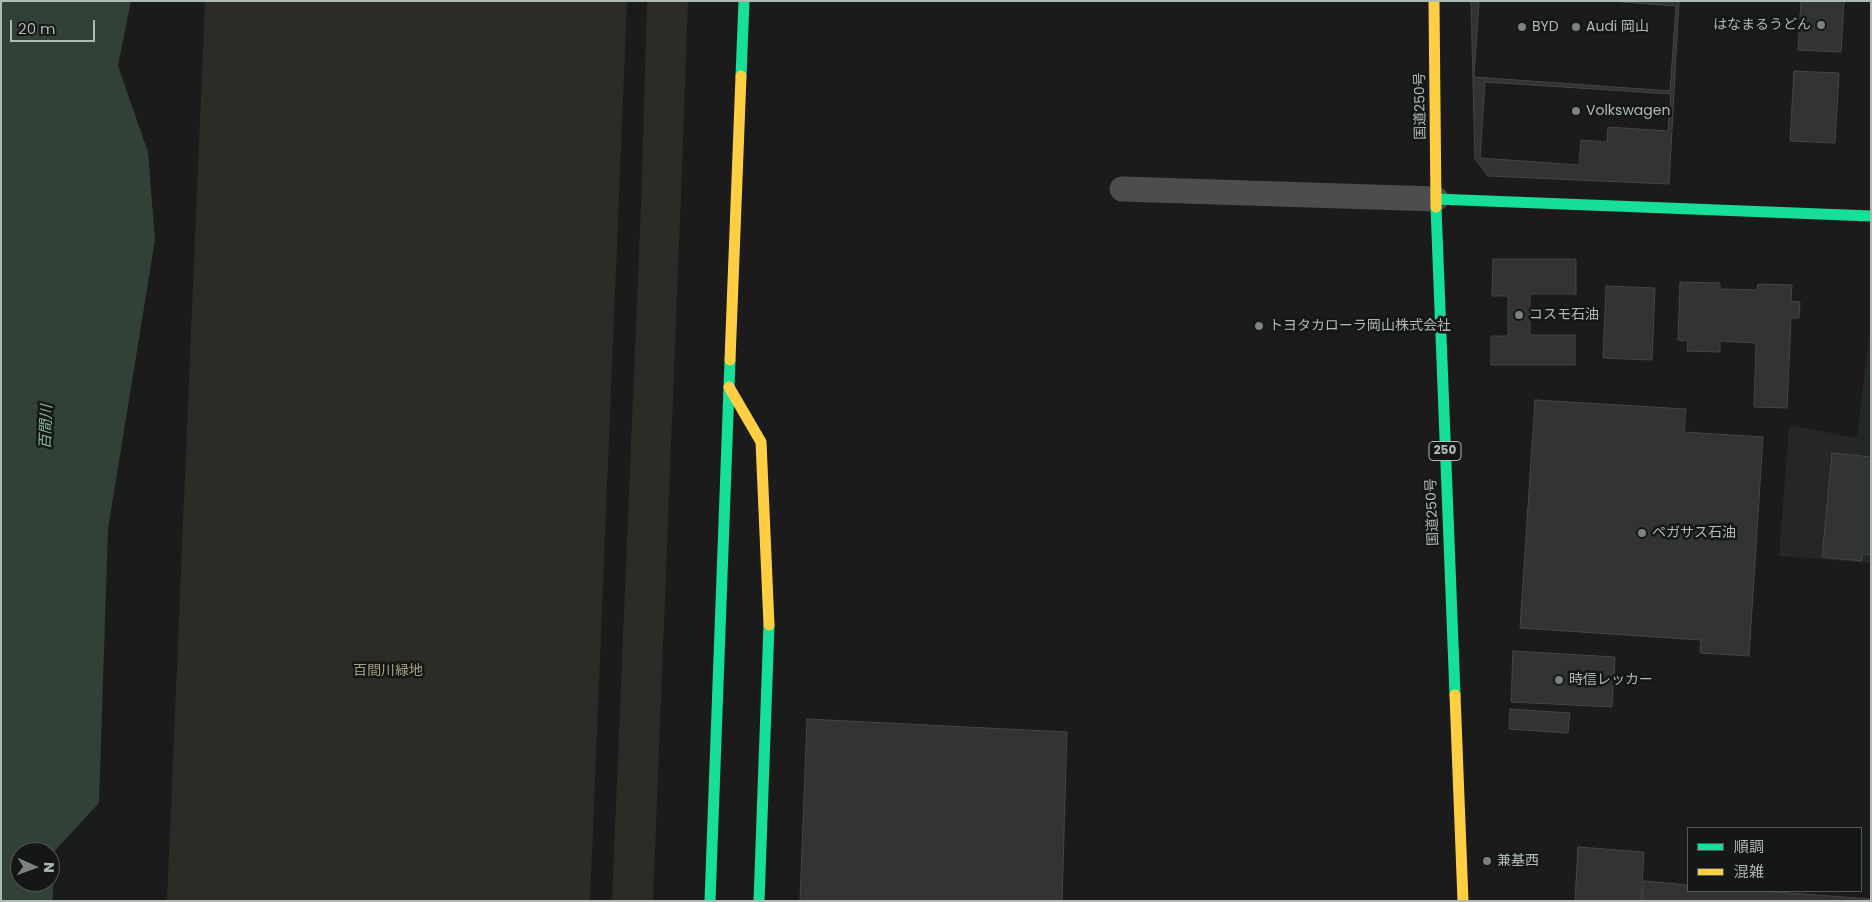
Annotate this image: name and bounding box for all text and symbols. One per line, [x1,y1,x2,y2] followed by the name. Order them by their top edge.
[12,10,98,42] scale bar
[1713,17,1811,33] place label: はなまるうどん
[18,18,56,39] text: 20 m
[1532,19,1559,35] place label: BYD
[1586,19,1649,35] place label: Audi 岡山
[1815,19,1827,31] marker: はなまるうどん
[1516,21,1528,33] marker: BYD
[1570,21,1582,33] marker: Audi 岡山
[1412,72,1430,140] street label: 国道250号
[1586,103,1670,119] place label: Volkswagen
[1570,105,1582,117] marker: Volkswagen
[1529,307,1599,323] place label: コスモ石油
[1513,309,1525,321] marker: コスモ石油
[1269,318,1451,334] place label: トヨタカローラ岡山株式会社
[1253,320,1265,332] marker: トヨタカローラ岡山株式会社
[37,404,57,450] water label: 百間川
[1429,442,1461,461] road number: 250
[1423,478,1443,546] street label: 国道250号
[1652,525,1736,541] place label: ペガサス石油
[1636,527,1648,539] marker: ペガサス石油
[353,663,423,679] park label: 百間川緑地
[1569,672,1653,688] place label: 時信レッカー
[1553,674,1565,686] marker: 時信レッカー
[1687,827,1862,892] legend
[1734,836,1764,857] text: 順調
[10,842,60,892] north arrow
[1497,853,1539,869] place label: 兼基西
[1481,855,1493,867] marker: 兼基西
[1734,861,1764,882] text: 混雑
[39,862,59,873] text: N

